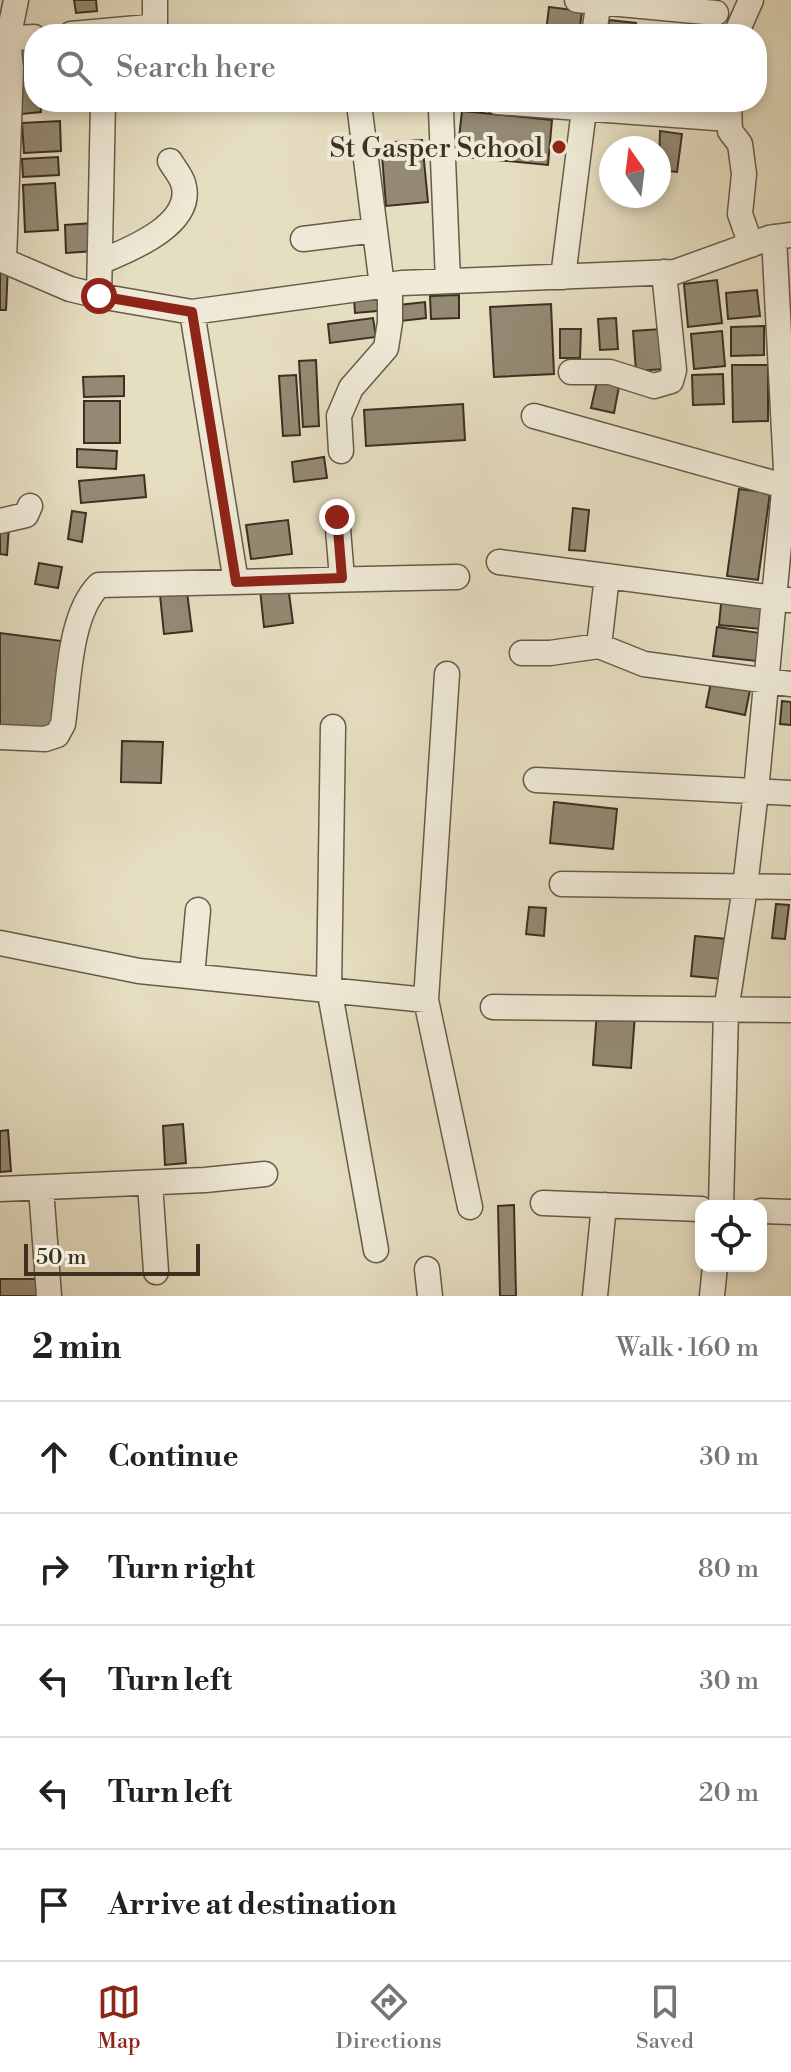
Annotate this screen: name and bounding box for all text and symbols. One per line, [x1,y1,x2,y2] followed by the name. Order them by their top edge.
[24,24,767,112] search box
[52,46,96,90] icon: search
[116,49,276,87] text: Search here
[330,131,543,166] place label: St Gasper School
[599,136,671,208] north arrow
[550,138,568,156] marker: St Gasper School
[81,278,117,314] route start
[319,499,355,535] route end
[695,1200,767,1272] map controls
[695,1200,767,1272] button: locate
[24,1240,200,1276] scale bar
[36,1244,87,1271] text: 50 m
[32,1327,121,1369] text: 2 min
[616,1332,759,1364] text: Walk · 160 m
[32,1435,76,1479] icon: ahead
[108,1438,239,1476] text: Continue
[699,1441,759,1473] text: 30 m
[32,1547,76,1591] icon: right
[108,1550,255,1588] text: Turn right
[698,1553,759,1585] text: 80 m
[32,1659,76,1703] icon: left
[108,1662,232,1700] text: Turn left
[699,1665,759,1697] text: 30 m
[32,1771,76,1815] icon: left
[108,1774,232,1812] text: Turn left
[699,1777,759,1809] text: 20 m
[32,1883,76,1927] icon: arrive
[108,1886,397,1924] text: Arrive at destination
[97,1980,141,2055] tab: Map
[336,1980,442,2055] tab: Directions
[636,1980,694,2055] tab: Saved

